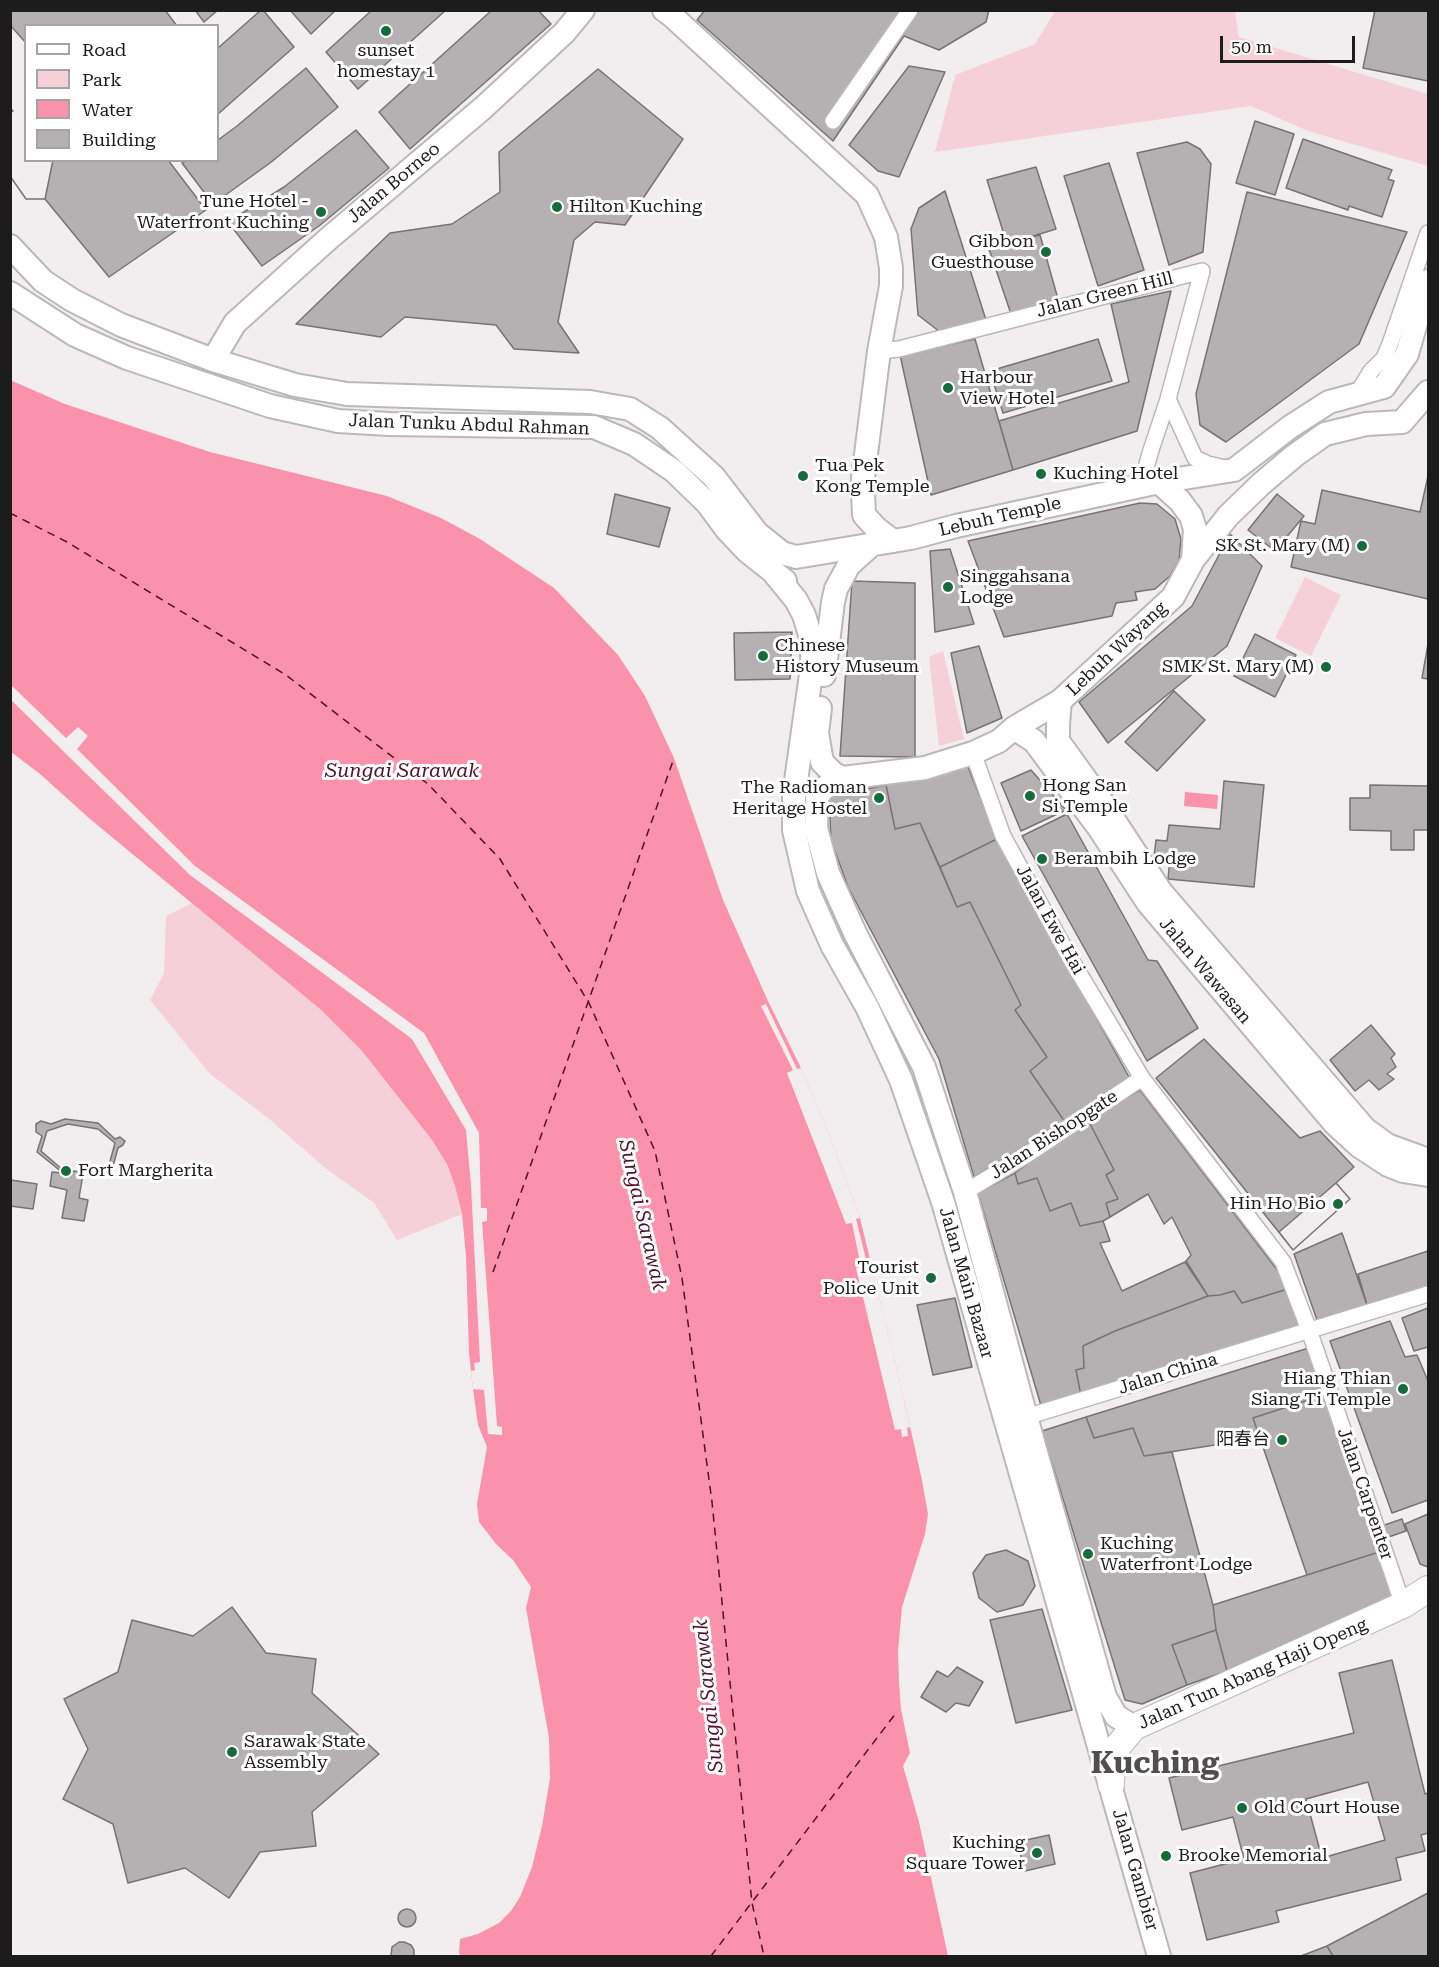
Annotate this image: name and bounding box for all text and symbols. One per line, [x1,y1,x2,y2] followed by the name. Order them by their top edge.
[24,24,219,162] legend
[379,24,393,38] marker: sunset homestay 1
[1223,24,1358,62] scale bar
[1231,36,1272,57] text: 50 m
[82,39,126,60] text: Road
[337,40,435,82] place label: sunset homestay 1
[82,69,122,90] text: Park
[82,99,133,120] text: Water
[82,129,156,150] text: Building
[343,138,445,228] street label: Jalan Borneo
[137,191,309,234] place label: Tune Hotel - Waterfront Kuching
[569,196,702,218] place label: Hilton Kuching
[550,200,564,214] marker: Hilton Kuching
[314,205,328,219] marker: Tune Hotel - Waterfront Kuching
[931,231,1034,274] place label: Gibbon Guesthouse
[1039,245,1053,259] marker: Gibbon Guesthouse
[1034,268,1176,322] street label: Jalan Green Hill
[960,367,1055,410] place label: Harbour View Hotel
[941,381,955,395] marker: Harbour View Hotel
[348,410,590,440] street label: Jalan Tunku Abdul Rahman
[815,455,930,498] place label: Tua Pek Kong Temple
[1053,463,1178,485] place label: Kuching Hotel
[1034,467,1048,481] marker: Kuching Hotel
[796,469,810,483] marker: Tua Pek Kong Temple
[937,492,1063,542] street label: Lebuh Temple
[1215,535,1350,557] place label: SK St. Mary (M)
[1355,539,1369,553] marker: SK St. Mary (M)
[960,566,1070,608] place label: Singgahsana Lodge
[941,580,955,594] marker: Singgahsana Lodge
[1063,597,1171,701] street label: Lebuh Wayang
[775,635,919,678] place label: Chinese History Museum
[756,649,770,663] marker: Chinese History Museum
[1162,656,1314,678] place label: SMK St. Mary (M)
[1319,660,1333,674] marker: SMK St. Mary (M)
[325,759,479,783] water label: Sungai Sarawak
[1042,775,1128,818] place label: Hong San Si Temple
[732,777,867,820] place label: The Radioman Heritage Hostel
[1023,789,1037,803] marker: Hong San Si Temple
[872,791,886,805] marker: The Radioman Heritage Hostel
[1054,848,1196,870] place label: Berambih Lodge
[1035,852,1049,866] marker: Berambih Lodge
[1011,862,1089,978] street label: Jalan Ewe Hai
[1154,913,1256,1029] street label: Jalan Wawasan
[986,1086,1122,1184] street label: Jalan Bishopgate
[613,1137,671,1293] water label: Sungai Sarawak
[78,1160,213,1182] place label: Fort Margherita
[59,1164,73,1178] marker: Fort Margherita
[1230,1193,1326,1215] place label: Hin Ho Bio
[1331,1197,1345,1211] marker: Hin Ho Bio
[934,1205,998,1361] street label: Jalan Main Bazaar
[823,1257,919,1300] place label: Tourist Police Unit
[924,1271,938,1285] marker: Tourist Police Unit
[1116,1349,1220,1399] street label: Jalan China
[1251,1368,1391,1410] place label: Hiang Thian Siang Ti Temple
[1396,1382,1410,1396] marker: Hiang Thian Siang Ti Temple
[1332,1425,1398,1563] street label: Jalan Carpenter
[1216,1429,1270,1451] place label: 阳春台
[1275,1433,1289,1447] marker: 阳春台
[1100,1533,1252,1576] place label: Kuching Waterfront Lodge
[1081,1547,1095,1561] marker: Kuching Waterfront Lodge
[1135,1614,1371,1734] street label: Jalan Tun Abang Haji Openg
[689,1618,729,1774] water label: Sungai Sarawak
[244,1731,366,1774] place label: Sarawak State Assembly
[225,1745,239,1759] marker: Sarawak State Assembly
[1091,1746,1219,1782] district label: Kuching
[1254,1797,1400,1819] place label: Old Court House
[1235,1801,1249,1815] marker: Old Court House
[1107,1807,1163,1933] street label: Jalan Gambier
[906,1832,1025,1874] place label: Kuching Square Tower
[1178,1845,1327,1867] place label: Brooke Memorial
[1030,1846,1044,1860] marker: Kuching Square Tower
[1159,1849,1173,1863] marker: Brooke Memorial

